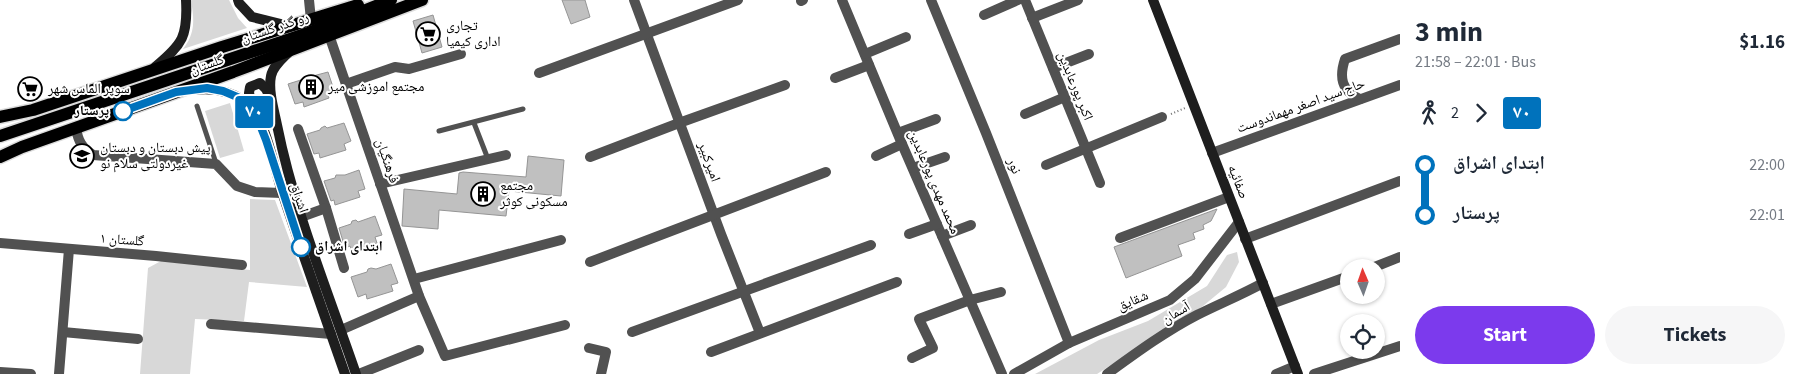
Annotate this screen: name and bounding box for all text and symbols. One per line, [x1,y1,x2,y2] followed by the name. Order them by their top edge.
[238,7,312,49] street label: رو گذر گلستان
[1415,12,1483,52] text: 3 min
[446,16,501,52] place label: تجاری اداری کیمیا
[415,21,441,47] supermarket icon: تجاری اداری کیمیا
[1739,29,1785,56] text: $1.16
[1052,49,1098,123] street label: اکبر پورعابدین
[187,50,227,80] street label: گلستان
[1415,51,1536,73] text: 21:58 – 22:01 · Bus
[1234,73,1368,139] street label: حاج سید اصغر مهماندوست
[298,74,324,100] building icon: مجتمع اموزشی میر
[17,76,43,102] supermarket icon: سوپر الماس شهر
[327,77,424,97] place label: مجتمع اموزشی میر
[47,79,130,99] place label: سوپر الماس شهر
[232,96,276,128] line badge: ۷۰
[245,99,263,124] text: ۷۰
[1415,99,1443,127] icon: walk
[1467,99,1495,127] icon: forward
[1513,100,1531,125] text: ۷۰
[74,101,109,121] place label: پرستار
[113,101,133,121] marker: پرستار
[1451,102,1459,124] text: 2
[903,127,965,237] street label: محمد مهدی پورعابدین
[370,136,404,186] street label: فرهنگیان
[100,138,211,174] place label: پیش دبستان و دبستان غیردولتی سلام نو
[692,138,725,185] street label: امیرکبیر
[69,143,95,169] school or university icon: پیش دبستان و دبستان غیردولتی سلام نو
[1453,150,1545,177] text: ابتدای اشراق
[1001,154,1026,177] street label: نور
[1749,154,1785,176] text: 22:00
[1222,162,1254,202] street label: صفائیه
[499,176,568,212] place label: مجتمع مسکونی کوثر
[285,180,313,216] street label: اشراق
[470,181,496,207] building icon: مجتمع مسکونی کوثر
[1453,200,1500,227] text: پرستار
[1749,204,1785,226] text: 22:01
[99,228,145,252] street label: گلستان ۱
[291,237,311,257] marker: ابتدای اشراق
[315,237,383,257] place label: ابتدای اشراق
[1340,259,1385,304] north arrow
[1340,259,1385,359] map controls
[1114,286,1152,316] street label: شقایق
[1158,296,1194,329] street label: آسمان
[1415,306,1595,364] button: Start
[1605,306,1785,364] button: Tickets
[1340,314,1385,359] button: locate

